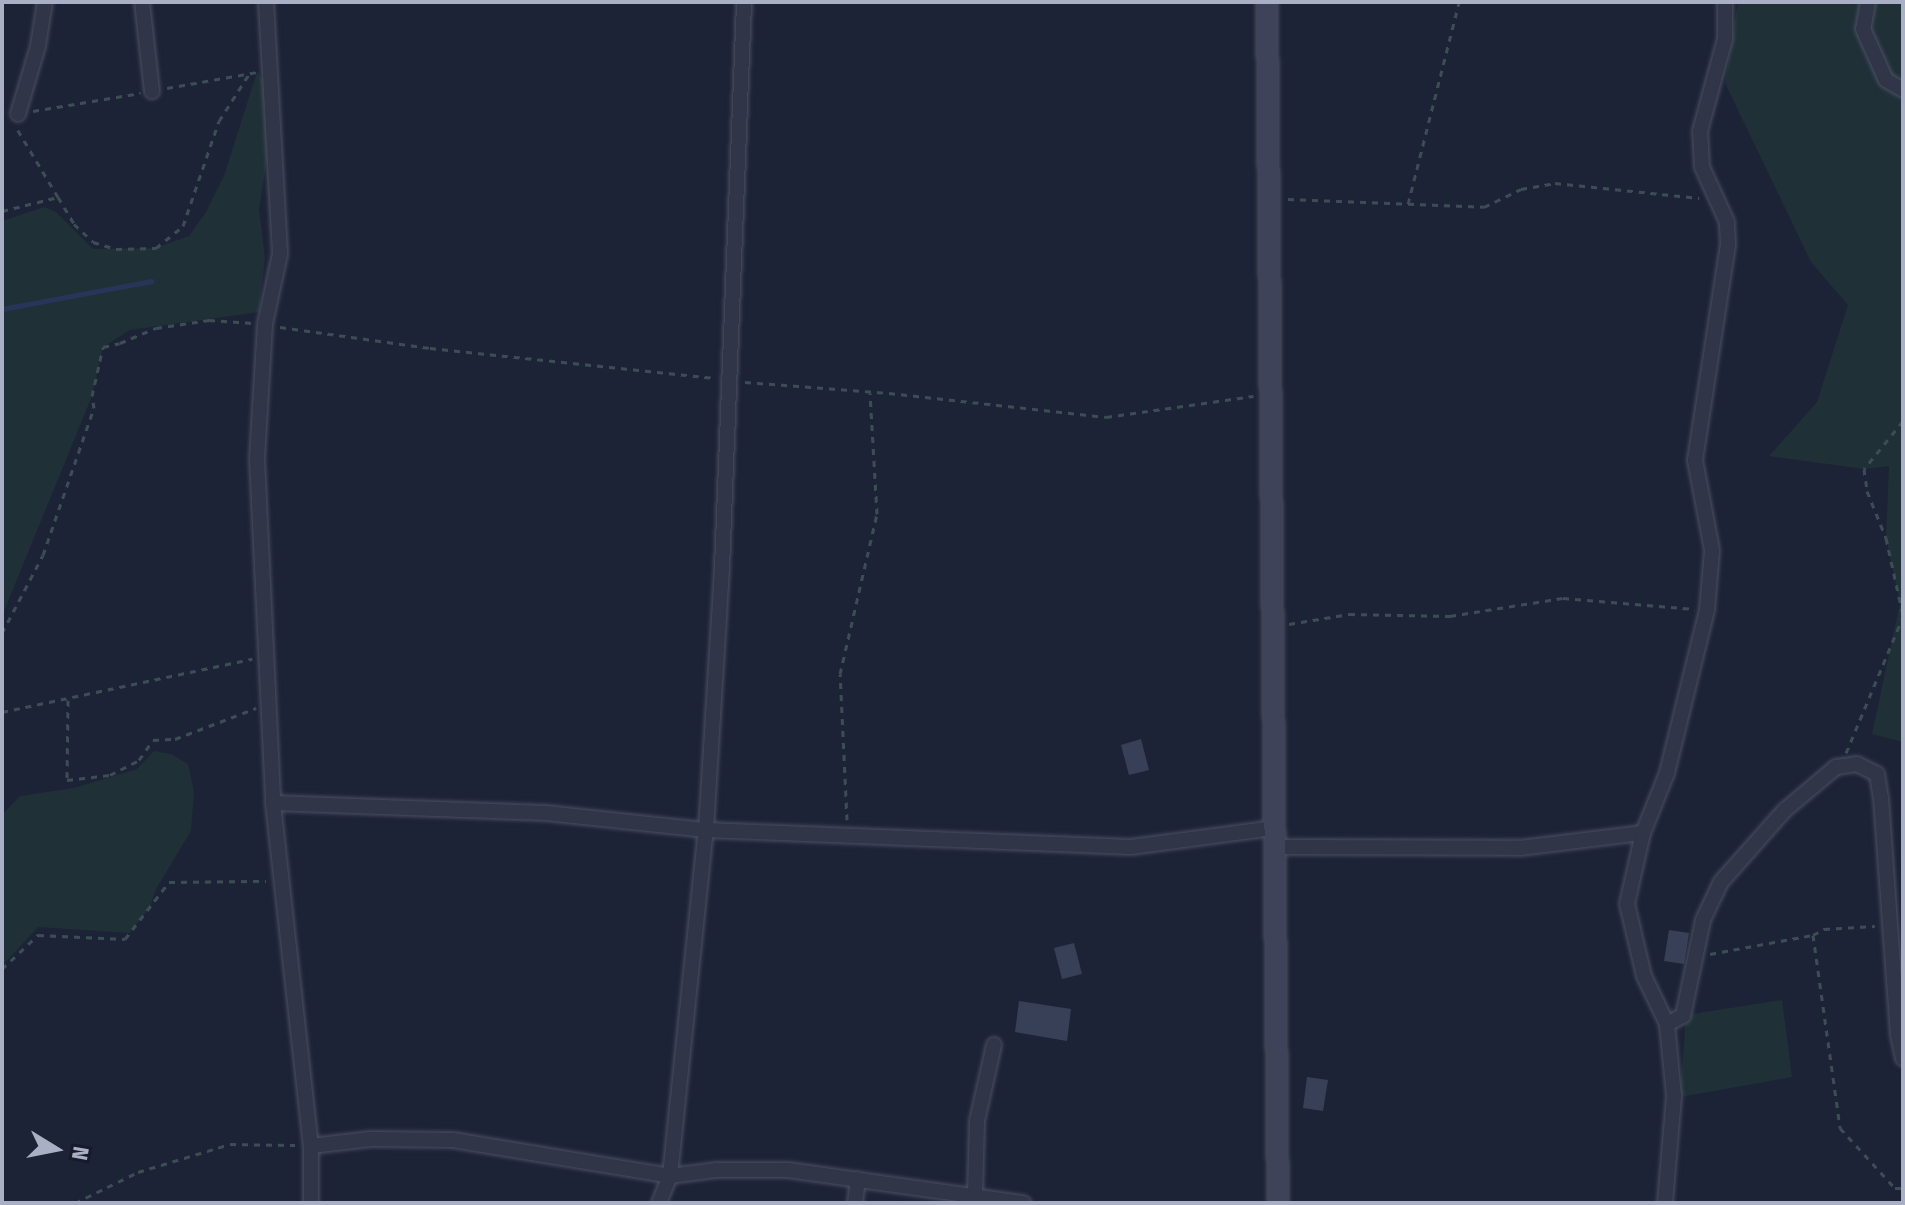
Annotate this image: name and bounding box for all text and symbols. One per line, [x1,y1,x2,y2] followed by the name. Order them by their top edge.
[16,1109,96,1189] north arrow
[66,1144,95,1162] text: N

